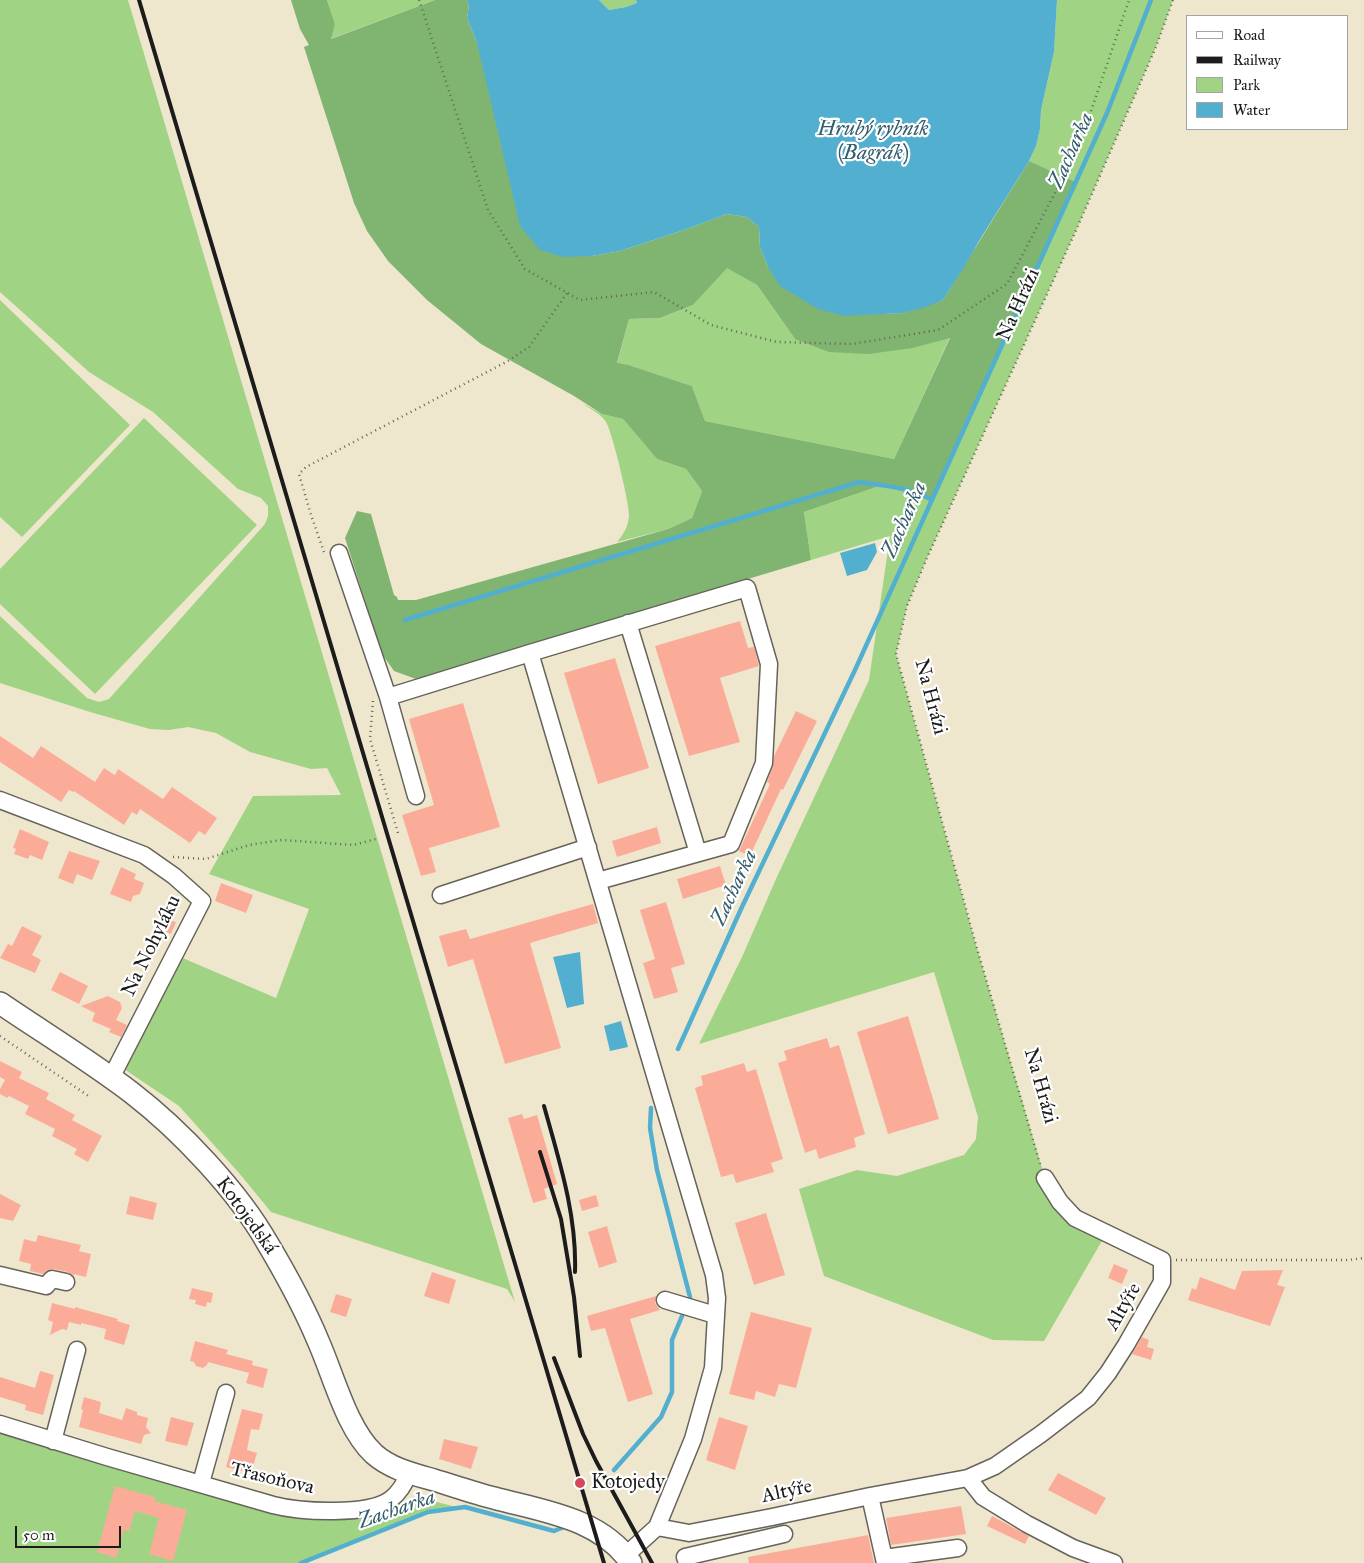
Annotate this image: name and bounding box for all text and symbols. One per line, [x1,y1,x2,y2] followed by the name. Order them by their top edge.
[1186,15,1349,130] legend
[1233,26,1265,44] text: Road
[1233,51,1281,69] text: Railway
[1233,76,1260,94] text: Park
[1233,101,1270,119] text: Water
[1044,109,1100,193] water label: Zacharka
[817,117,929,167] water label: Hrubý rybník (Bagrák)
[992,265,1046,345] street label: Na Hrázi
[877,478,933,562] water label: Zacharka
[908,657,952,737] street label: Na Hrázi
[707,846,763,930] water label: Zacharka
[117,891,187,1001] street label: Na Nohyláku
[1018,1046,1062,1126] street label: Na Hrázi
[210,1173,282,1259] street label: Kotojedská
[1101,1279,1147,1335] street label: Altýře
[228,1458,316,1500] street label: Třasoňova
[591,1471,665,1495] place label: Kotojedy
[760,1475,814,1509] street label: Altýře
[573,1476,587,1490] marker: Kotojedy
[355,1485,439,1535] water label: Zacharka
[18,1516,124,1548] scale bar
[23,1526,55,1544] text: 50 m

